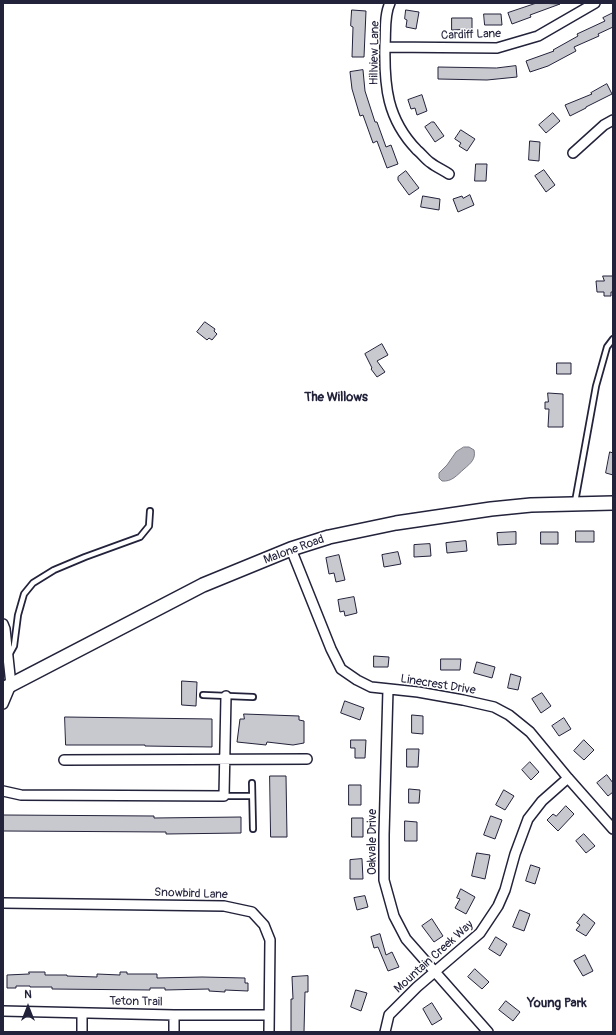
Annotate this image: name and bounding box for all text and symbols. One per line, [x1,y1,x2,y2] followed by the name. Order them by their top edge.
[367,21,383,85] street label: Hillview Lane
[441,27,501,43] street label: Cardiff Lane
[304,390,368,406] district label: The Willows
[262,532,326,568] street label: Malone Road
[399,672,477,698] street label: Linecrest Drive
[366,809,380,875] street label: Oakvale Drive
[154,886,228,902] street label: Snowbird Lane
[391,918,477,996] street label: Mountain Creek Way
[8,987,48,1027] north arrow
[24,988,32,1001] text: N
[109,994,163,1010] street label: Teton Trail
[527,996,587,1012] district label: Young Park

